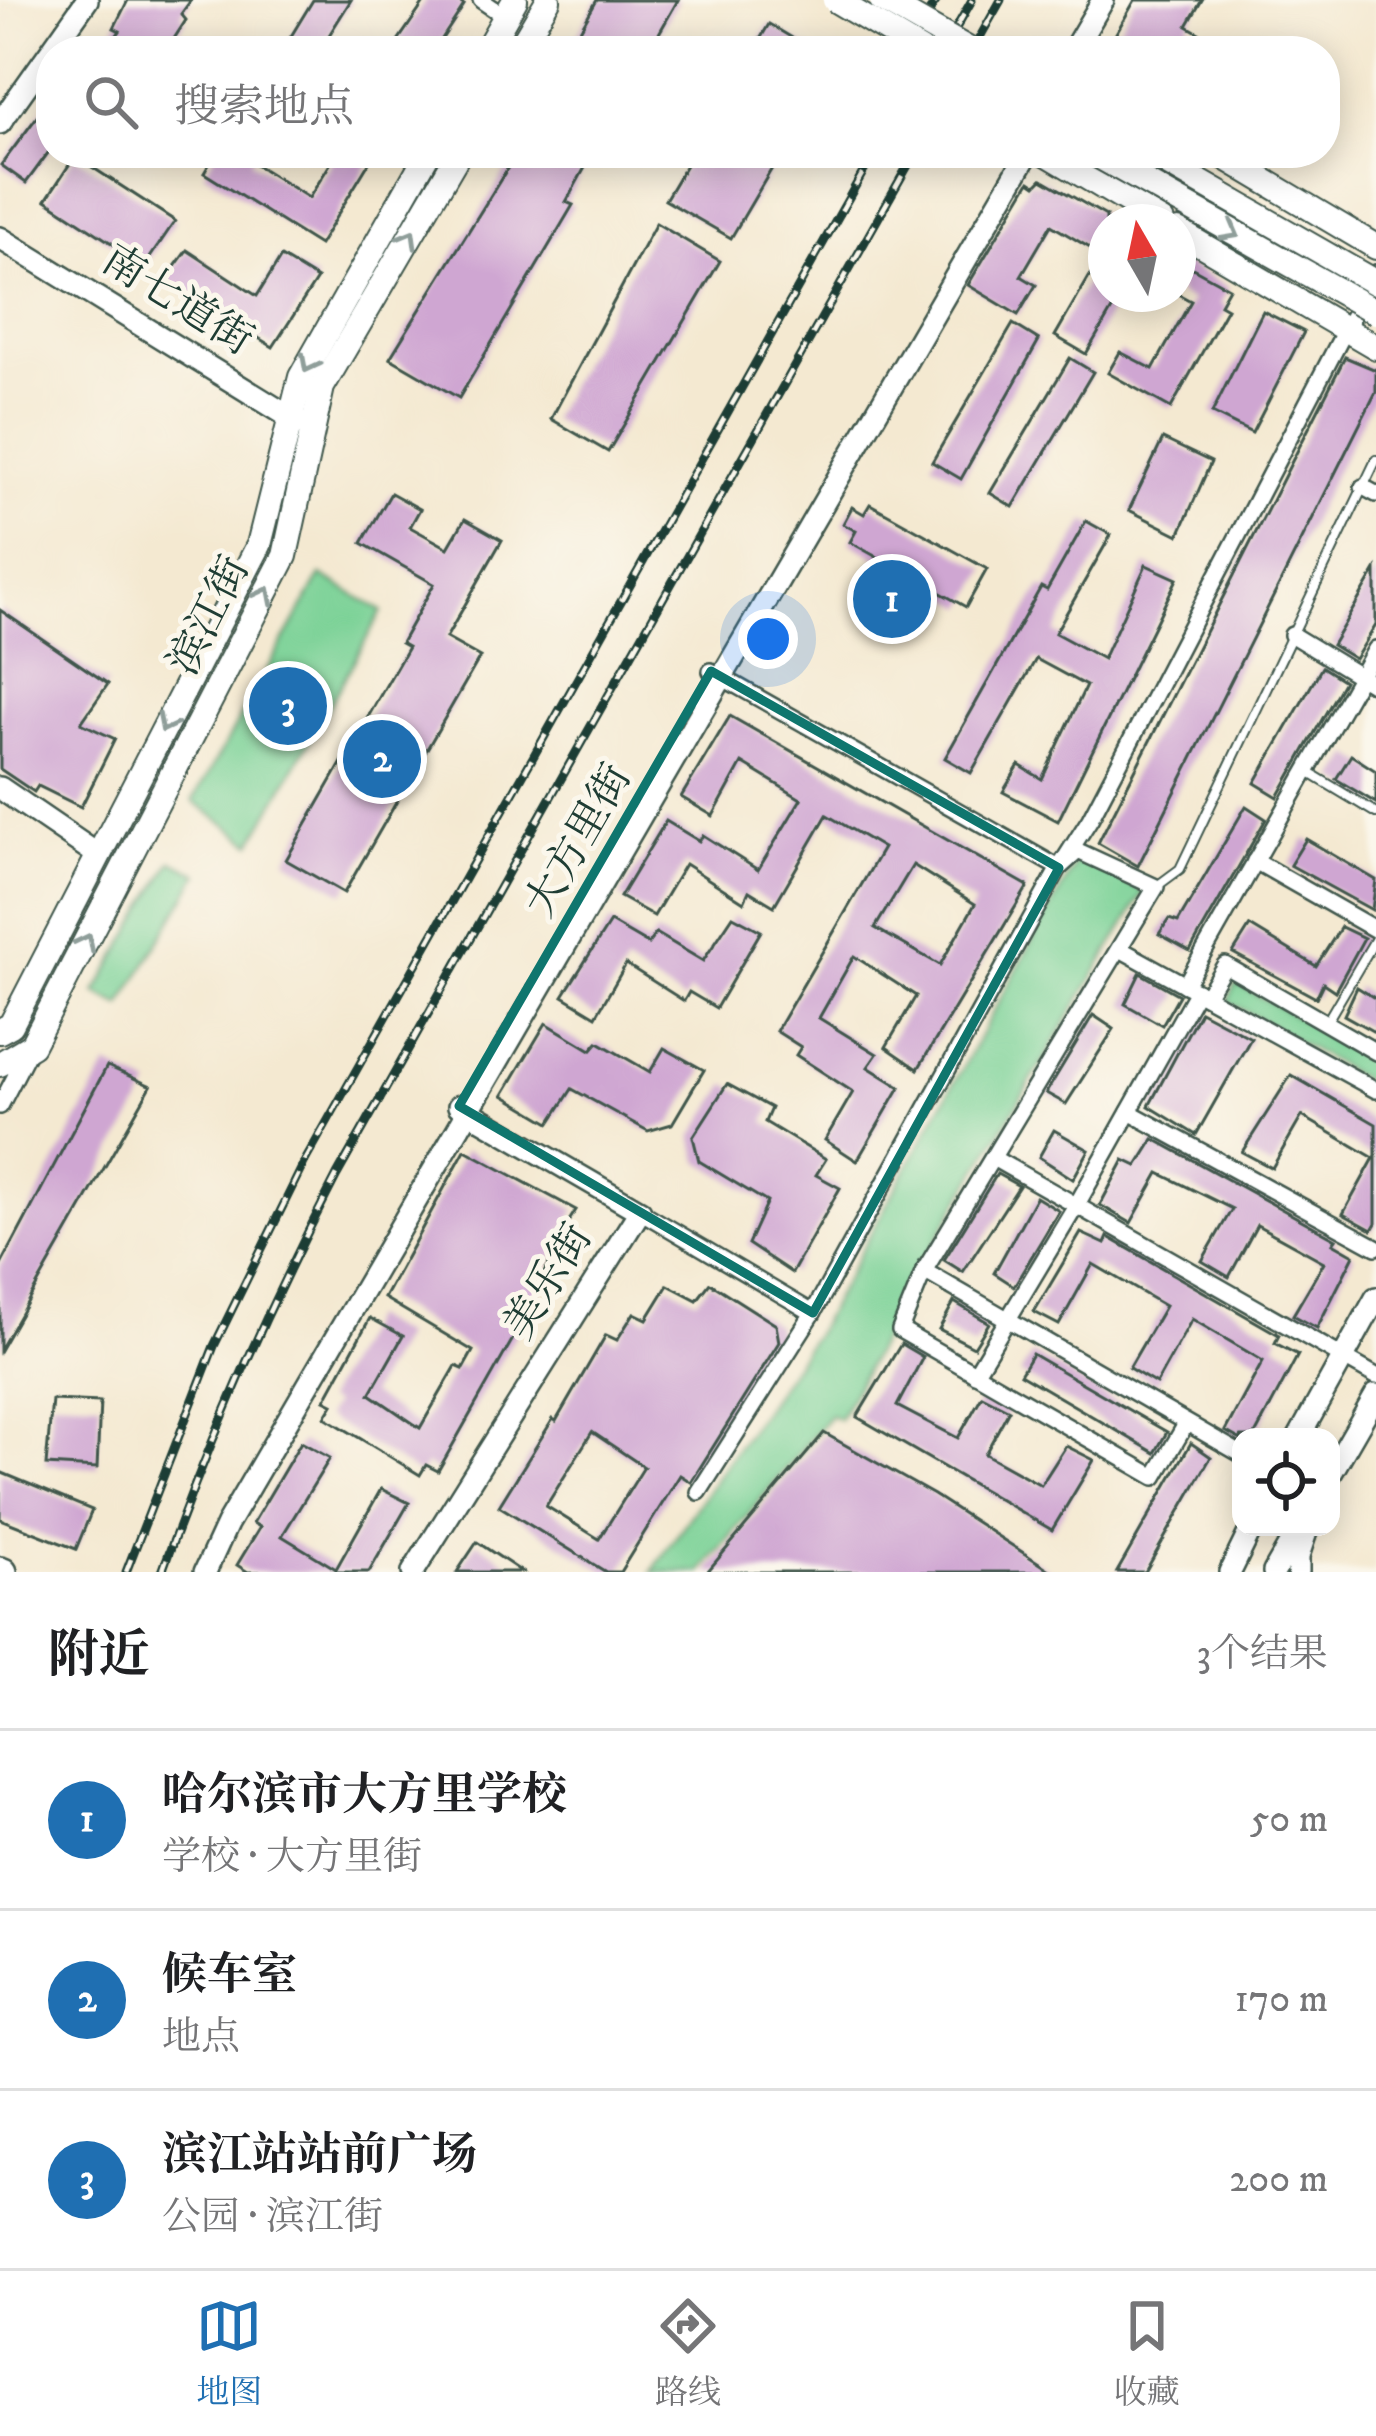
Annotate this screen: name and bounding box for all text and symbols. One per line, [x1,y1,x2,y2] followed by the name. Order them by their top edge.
[36,36,1340,168] search box
[78,69,144,135] icon: search
[174,80,354,136] text: 搜索地点
[1088,204,1196,312] north arrow
[1218,218,1240,241] one-way arrow
[395,229,418,251] one-way arrow
[92,234,262,368] street label: 南七道街
[300,352,323,374] one-way arrow
[158,548,262,684] street label: 滨江街
[853,554,931,644] pin: 1
[251,587,274,608] one-way arrow
[738,609,798,669] your location
[249,661,327,751] pin: 3
[157,712,180,734] one-way arrow
[343,714,421,804] pin: 2
[514,755,644,927] street label: 大方里街
[71,932,94,954] one-way arrow
[494,1215,604,1349] street label: 美乐街
[1232,1428,1340,1536] map controls
[1232,1428,1340,1536] button: locate
[48,1624,150,1688] text: 附近
[1196,1630,1328,1679] text: 3个结果
[162,1768,567,1824] text: 哈尔滨市大方里学校
[80,1795,94,1844] text: 1
[1250,1795,1328,1844] text: 50 m
[162,1833,422,1882] text: 学校 · 大方里街
[162,1948,297,2004] text: 候车室
[77,1975,97,2024] text: 2
[1234,1975,1328,2024] text: 170 m
[162,2013,240,2062] text: 地点
[162,2128,477,2184] text: 滨江站站前广场
[80,2155,94,2204] text: 3
[1229,2155,1328,2204] text: 200 m
[162,2193,383,2242] text: 公园 · 滨江街
[196,2293,262,2414] tab: 地图
[655,2293,721,2414] tab: 路线
[1114,2293,1180,2414] tab: 收藏

